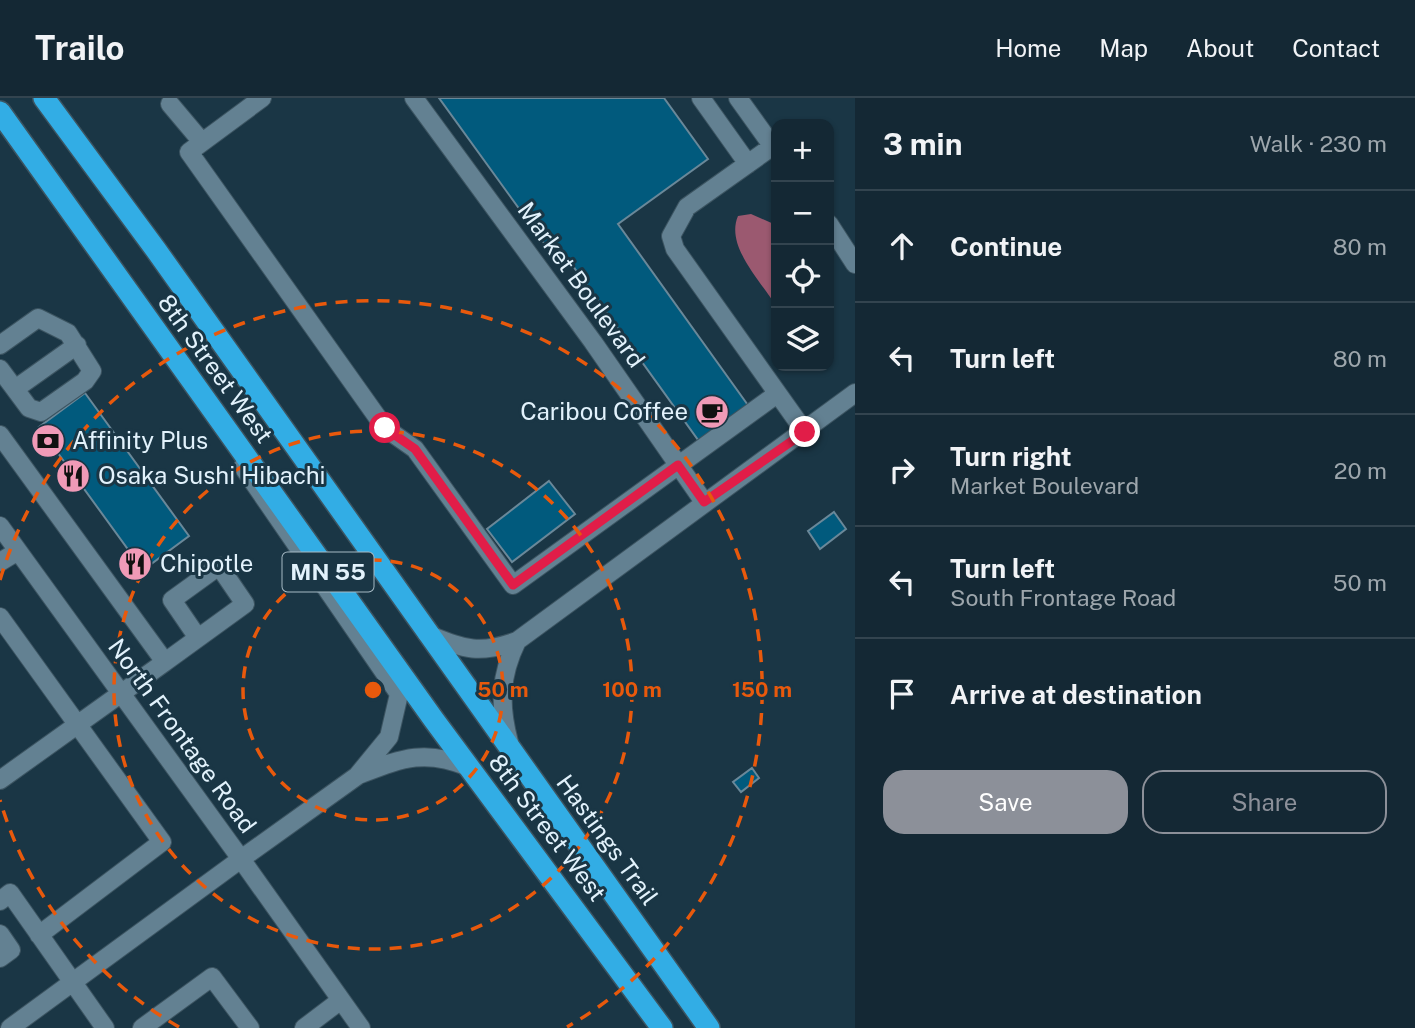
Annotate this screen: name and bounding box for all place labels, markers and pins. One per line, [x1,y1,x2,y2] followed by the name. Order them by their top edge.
[693,393,731,431] cafe icon: Caribou Coffee
[520,397,688,425] place label: Caribou Coffee
[29,422,67,460] bank icon: Affinity Plus
[72,426,208,454] place label: Affinity Plus
[54,457,92,495] restaurant icon: Osaka Sushi Hibachi
[98,461,326,489] place label: Osaka Sushi Hibachi
[116,545,154,583] restaurant icon: Chipotle
[160,549,253,577] place label: Chipotle
[361,678,385,702] centre of rings

